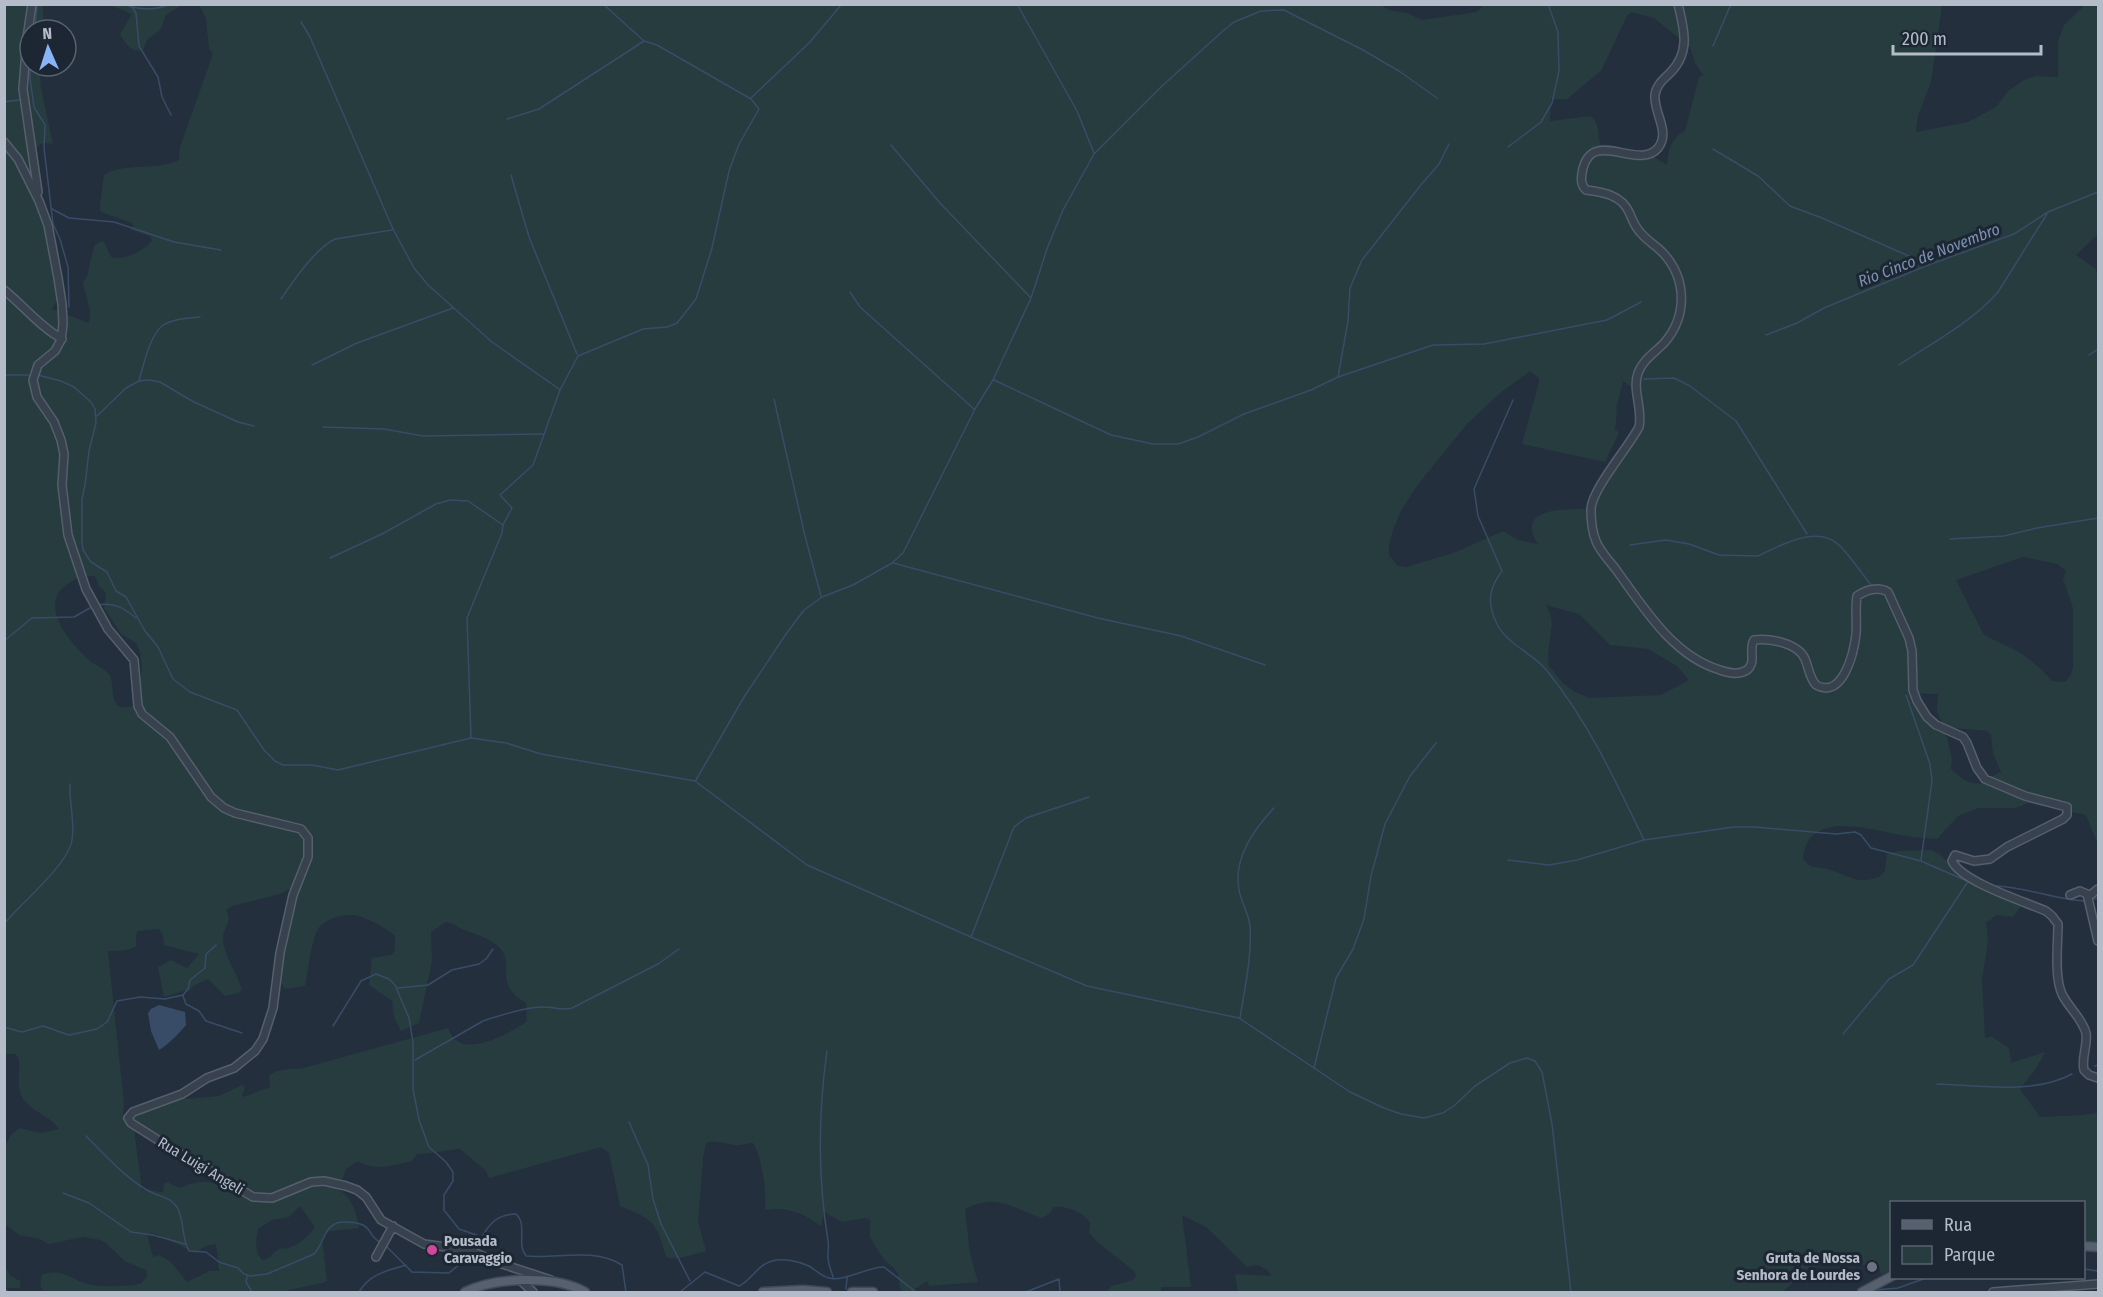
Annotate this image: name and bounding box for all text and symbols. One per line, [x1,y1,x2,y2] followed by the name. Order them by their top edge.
[18,18,78,78] north arrow
[1893,18,2042,56] scale bar
[42,24,53,43] text: N
[1902,28,1947,50] text: 200 m
[1855,219,2003,291] water label: Rio Cinco de Novembro
[155,1133,247,1199] street label: Rua Luigi Angeli
[1890,1201,2085,1279] legend
[1944,1214,1972,1236] text: Rua
[444,1232,512,1267] place label: Pousada Caravaggio
[425,1243,439,1257] marker: Pousada Caravaggio
[1944,1244,1995,1266] text: Parque
[1736,1249,1861,1284] place label: Gruta de Nossa Senhora de Lourdes
[1865,1260,1879,1274] marker: Gruta de Nossa Senhora de Lourdes

